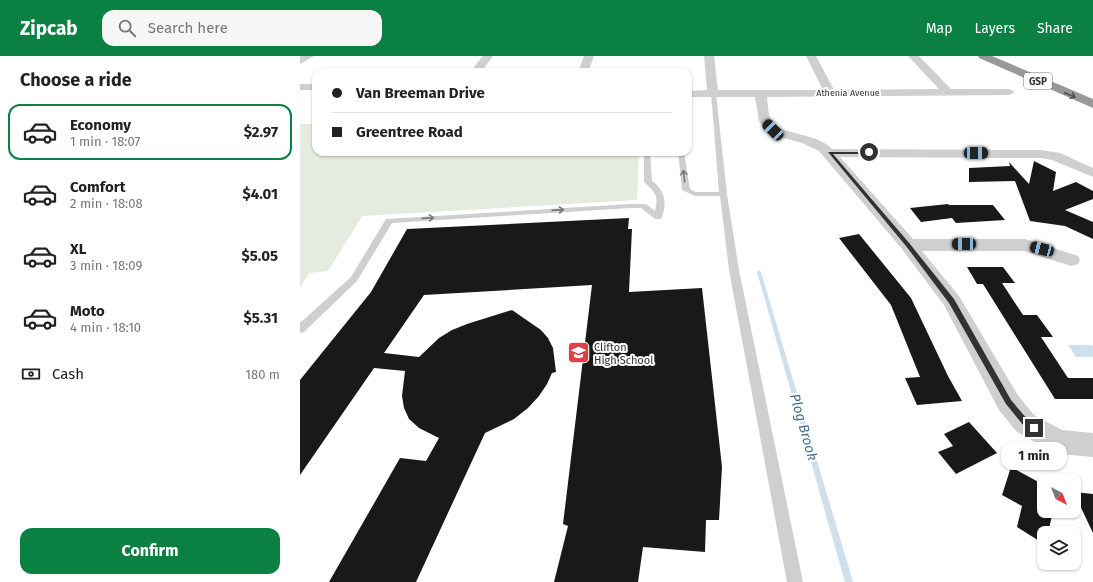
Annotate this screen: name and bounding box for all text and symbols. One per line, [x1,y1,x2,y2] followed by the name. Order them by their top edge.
[102,10,382,46] search box
[20,17,78,40] text: Zipcab
[116,17,138,39] icon: search
[148,19,228,37] text: Search here
[926,20,952,37] text: Map
[974,20,1015,37] text: Layers
[1037,20,1073,37] text: Share
[20,69,132,91] text: Choose a ride
[1024,73,1052,89] road number: GSP
[356,84,485,102] text: Van Breeman Drive
[816,88,880,98] street label: Athenia Avenue
[1063,91,1075,99] one-way arrow
[22,114,58,150] icon: car
[70,116,131,134] text: Economy
[760,117,786,143] car
[244,123,278,141] text: $2.97
[356,123,463,141] text: Greentree Road
[70,134,140,149] text: 1 min · 18:07
[860,143,878,161] route start
[964,147,988,159] car
[680,170,688,183] one-way arrow
[22,176,58,212] icon: car
[70,178,126,196] text: Comfort
[242,185,278,203] text: $4.01
[70,196,143,211] text: 2 min · 18:08
[551,207,564,214] one-way arrow
[421,215,434,222] one-way arrow
[22,238,58,274] icon: car
[952,238,976,250] car
[70,240,86,258] text: XL
[1029,240,1055,258] car
[242,247,278,265] text: $5.05
[70,258,142,273] text: 3 min · 18:09
[22,300,58,336] icon: car
[70,302,105,320] text: Moto
[243,309,278,327] text: $5.31
[70,320,141,335] text: 4 min · 18:10
[565,340,591,366] school or university icon: Clifton High School
[594,341,653,367] place label: Clifton High School
[20,363,42,385] icon: cash
[52,365,84,383] text: Cash
[245,367,280,382] text: 180 m
[786,392,821,463] water label: Plog Brook
[1025,419,1043,437] route end
[1001,442,1067,470] callout: 1 min
[1018,448,1050,463] text: 1 min
[1037,474,1081,518] north arrow
[1037,474,1081,570] map controls
[1037,526,1081,570] button: layers
[20,528,280,574] button: Confirm

